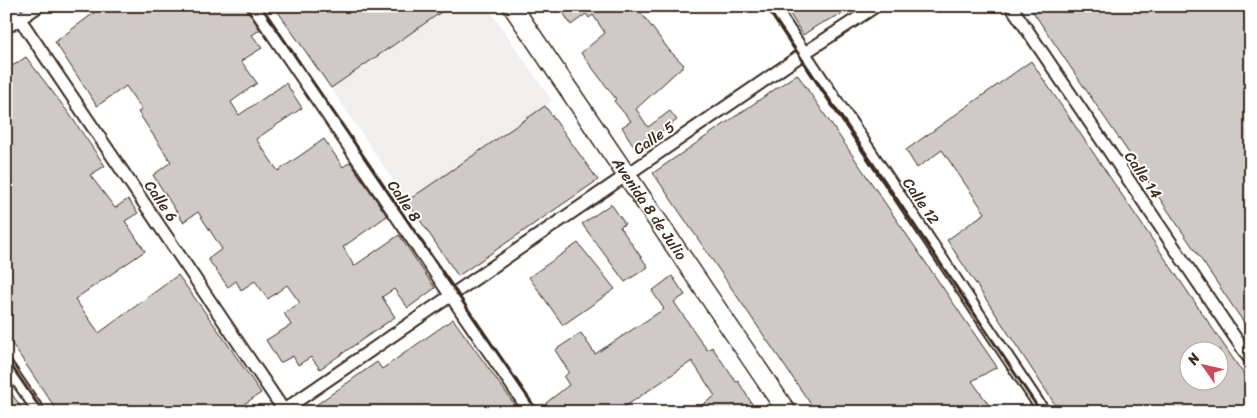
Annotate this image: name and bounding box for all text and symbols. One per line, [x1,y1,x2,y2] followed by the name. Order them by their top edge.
[628,114,680,162] street label: Calle 5
[1117,146,1169,204] street label: Calle 14
[604,151,694,266] street label: Avenida 8 de Julio
[896,172,947,230] street label: Calle 12
[137,175,185,227] street label: Calle 6
[380,175,428,227] street label: Calle 8
[1180,340,1230,390] north arrow
[1180,348,1207,371] text: N

